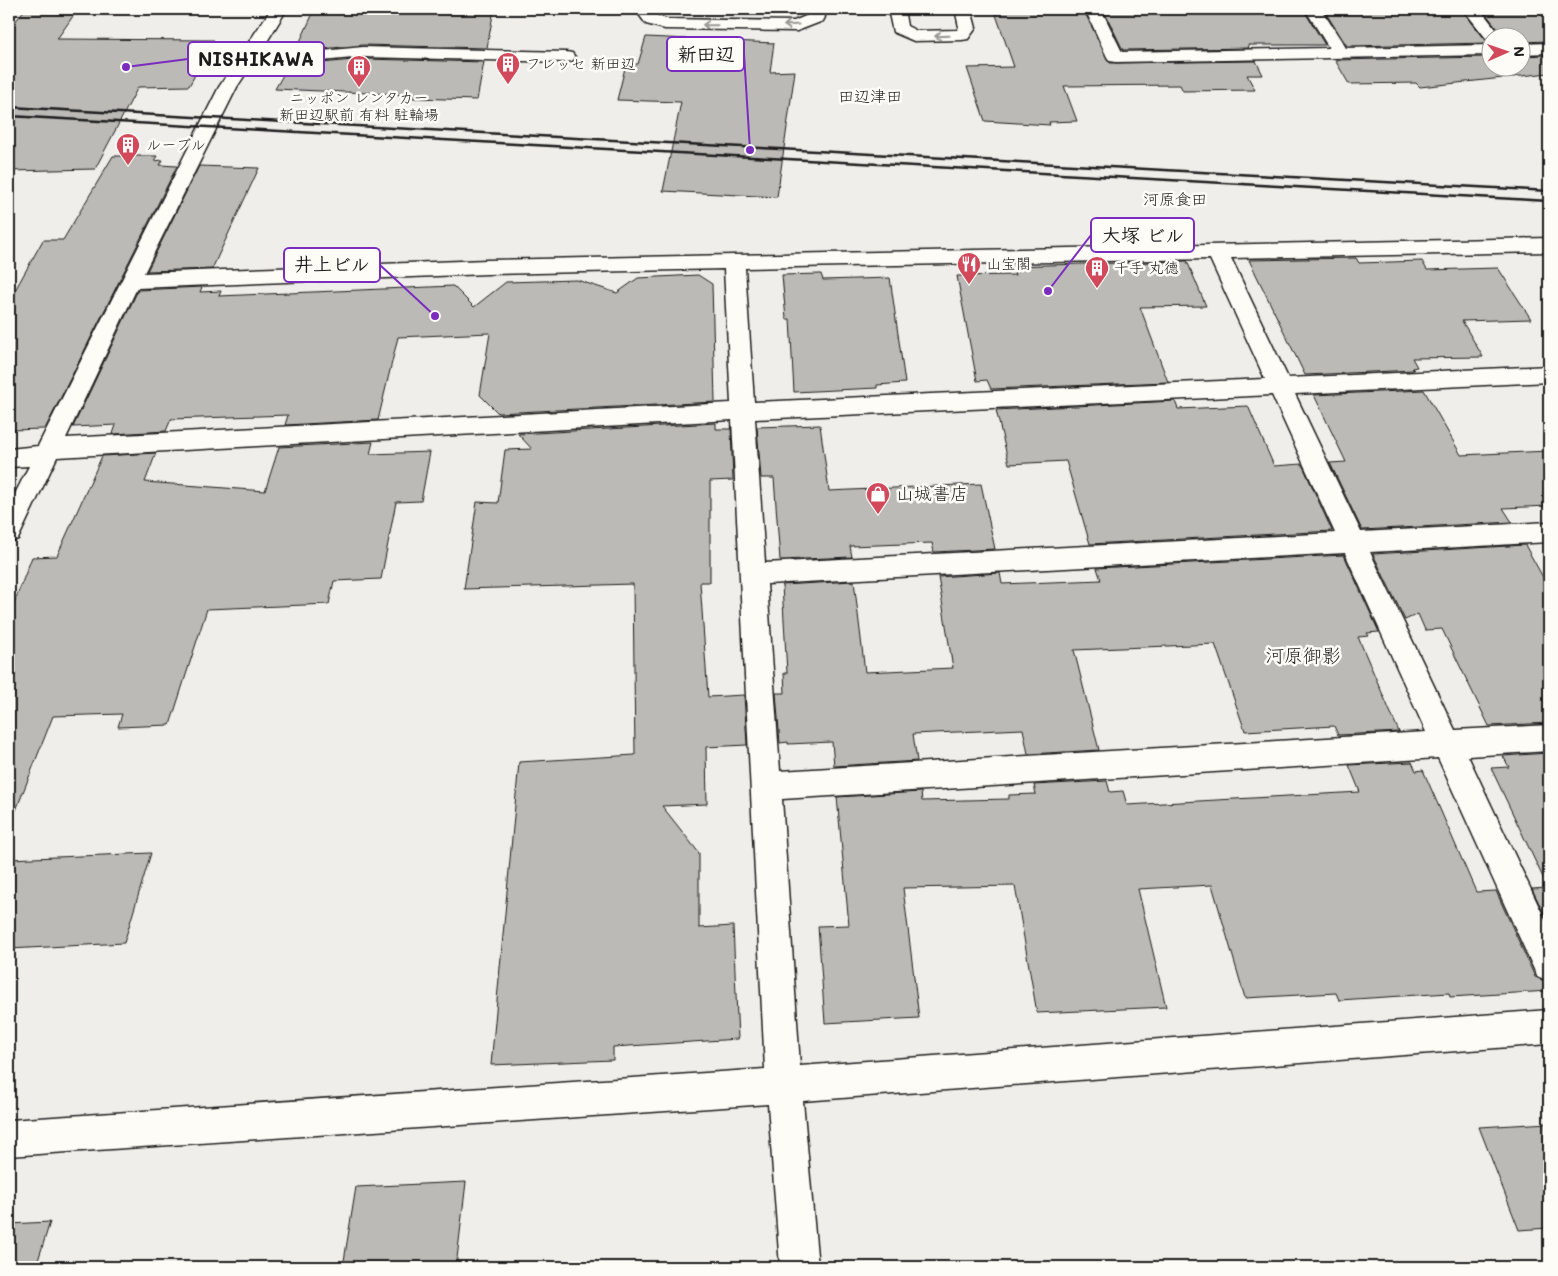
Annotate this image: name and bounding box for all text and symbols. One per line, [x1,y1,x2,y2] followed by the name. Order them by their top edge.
[702,20,718,30] one-way arrow
[783,20,799,30] one-way arrow
[1480,28,1530,78] north arrow
[935,31,951,40] one-way arrow
[667,37,744,71] callout: 新田辺
[677,41,735,66] text: 新田辺
[188,42,324,76] callout: NISHIKAWA
[198,46,314,71] text: NISHIKAWA
[1510,46,1529,57] text: N
[495,51,521,85] building icon: フレッセ 新田辺
[526,53,636,73] place label: フレッセ 新田辺
[346,54,372,88] building icon: ニッポン レンタカー 新田辺駅前 有料 駐輪場
[838,85,902,106] district label: 田辺津田
[279,87,439,124] place label: ニッポン レンタカー 新田辺駅前 有料 駐輪場
[115,132,141,166] building icon: ルーブル
[146,134,205,154] place label: ルーブル
[1143,188,1207,209] district label: 河原食田
[1091,218,1194,252] callout: 大塚 ビル
[1102,222,1184,247] text: 大塚 ビル
[284,248,380,282] callout: 井上ビル
[294,251,370,276] text: 井上ビル
[956,251,982,285] restaurant icon: 山宝閣
[986,253,1031,273] place label: 山宝閣
[1084,255,1110,289] building icon: 千手 丸德
[1114,257,1179,277] place label: 千手 丸德
[865,481,891,515] shop icon: 山城書店
[896,481,968,505] place label: 山城書店
[1265,642,1341,667] district label: 河原御影

